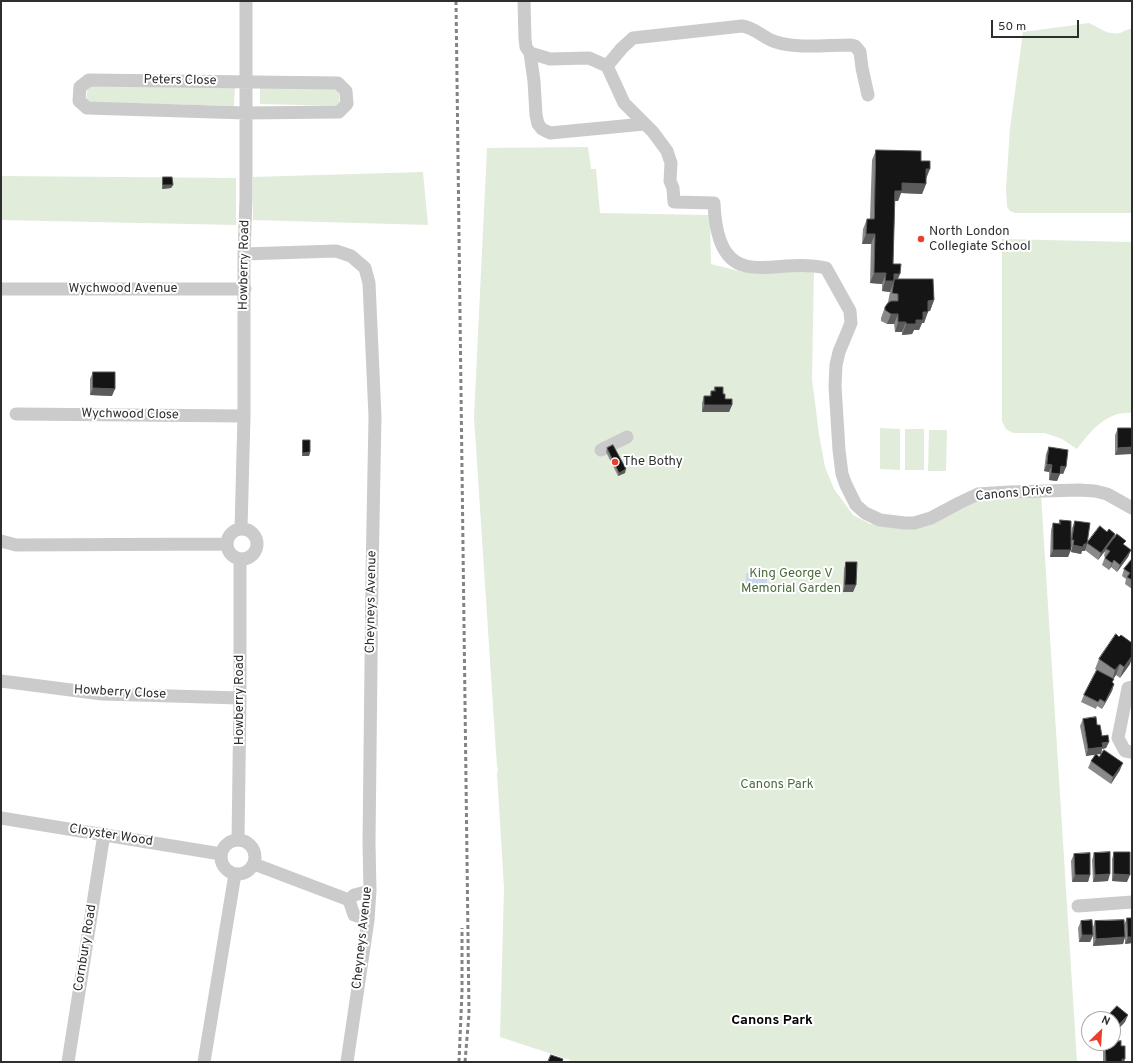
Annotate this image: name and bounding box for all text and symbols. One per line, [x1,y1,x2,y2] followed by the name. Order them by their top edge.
[993,12,1081,38] scale bar
[998,19,1026,35] text: 50 m
[143,73,217,89] street label: Peters Close
[236,220,254,310] street label: Howberry Road
[929,224,1031,255] place label: North London Collegiate School
[916,234,926,244] marker: North London Collegiate School
[68,281,178,297] street label: Wychwood Avenue
[81,406,179,424] street label: Wychwood Close
[623,454,683,470] place label: The Bothy
[610,457,620,467] marker: The Bothy
[975,483,1053,505] street label: Canons Drive
[363,550,381,654] street label: Cheyneys Avenue
[741,566,841,597] park label: King George V Memorial Garden
[232,655,248,745] street label: Howberry Road
[74,683,166,703] street label: Howberry Close
[740,777,814,793] park label: Canons Park
[68,822,154,850] street label: Cloyster Wood
[350,886,376,990] street label: Cheyneys Avenue
[71,903,101,993] street label: Cornbury Road
[1081,1011,1121,1051] north arrow
[731,1013,813,1029] district label: Canons Park
[1099,1013,1112,1029] text: N

